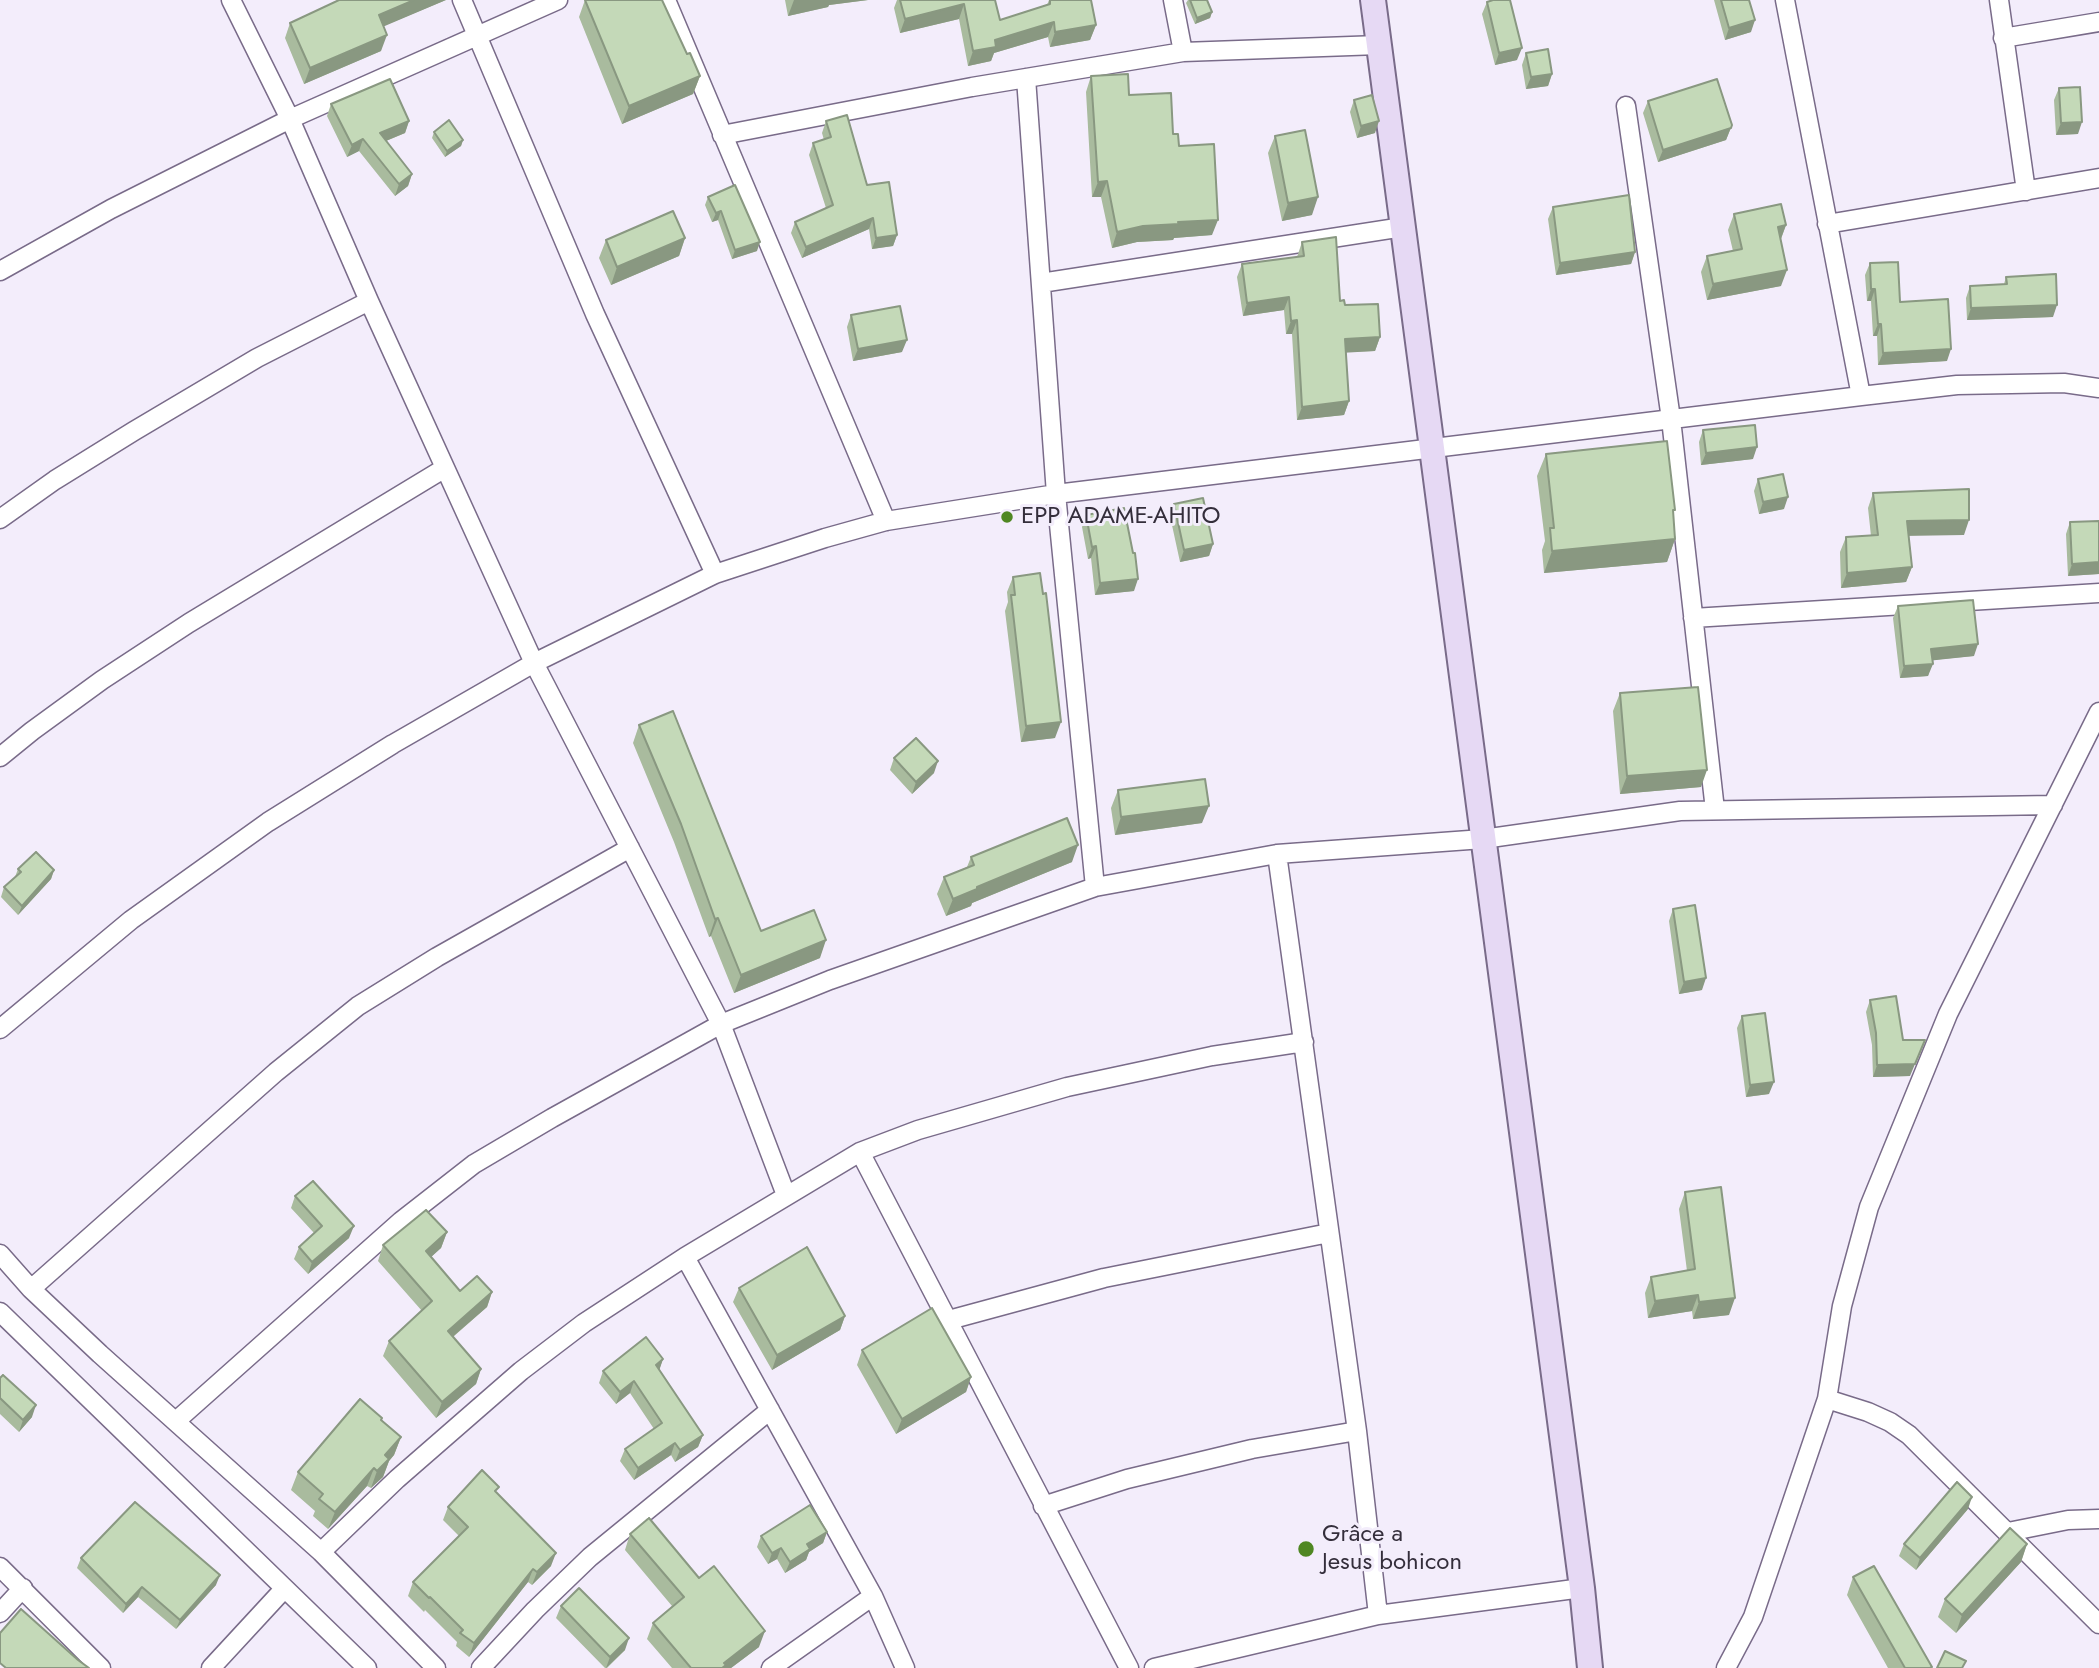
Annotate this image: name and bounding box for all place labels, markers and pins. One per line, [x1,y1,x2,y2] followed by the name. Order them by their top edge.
[1021,503,1220,531] place label: EPP ADAME-AHITO
[999,509,1015,525] marker: EPP ADAME-AHITO
[1322,1521,1462,1577] place label: Grâce a Jesus bohicon
[1296,1539,1316,1559] marker: Grâce a Jesus bohicon

